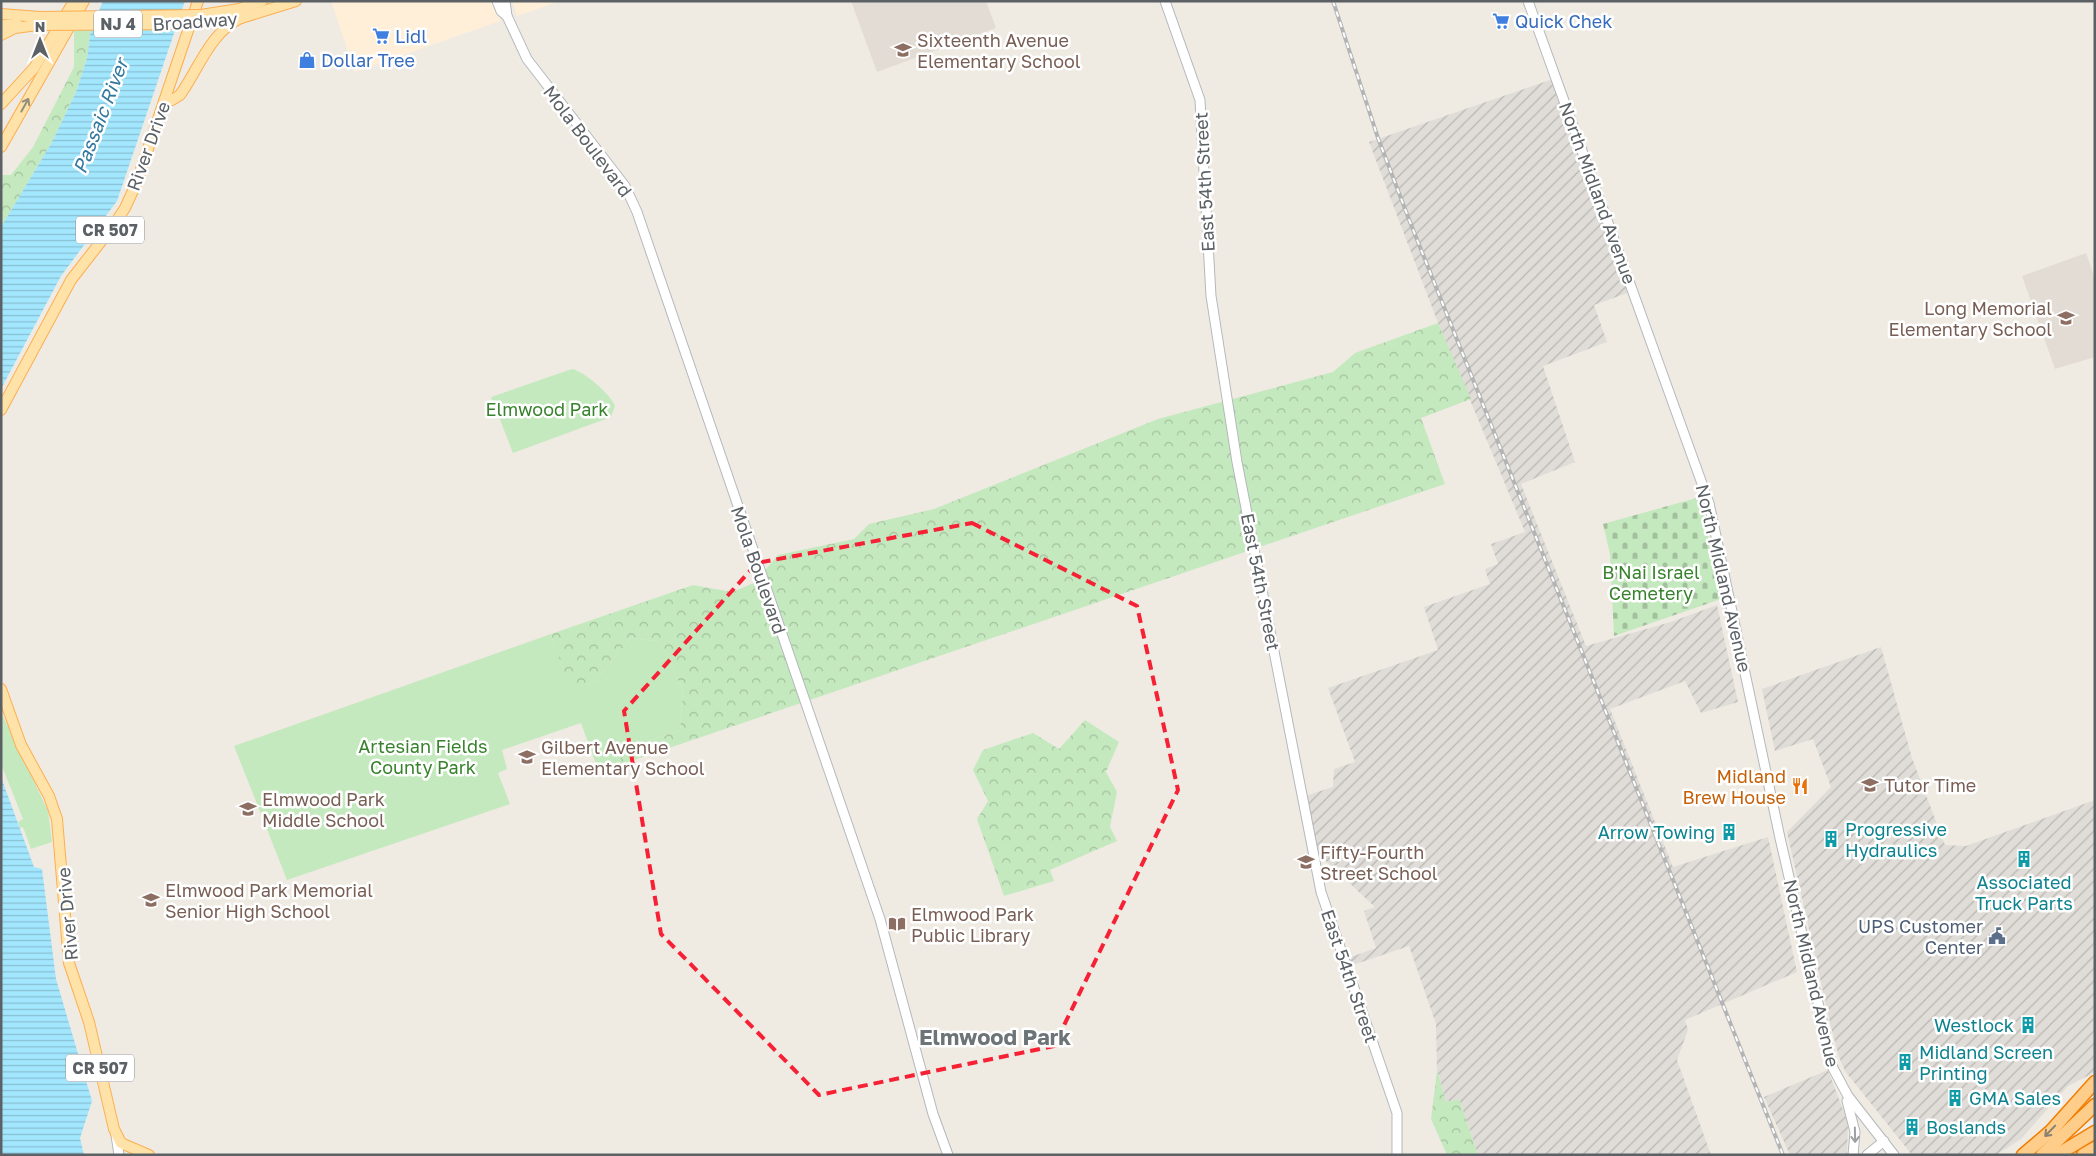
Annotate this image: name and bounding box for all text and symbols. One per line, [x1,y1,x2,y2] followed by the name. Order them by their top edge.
[152,7,238,35] street label: Broadway
[94,10,142,38] road number: NJ 4
[1515,10,1612,32] place label: Quick Chek
[1491,11,1511,31] supermarket icon: Quick Chek
[15,15,65,65] north arrow
[35,18,45,35] text: N
[395,25,427,47] place label: Lidl
[371,26,391,46] supermarket icon: Lidl
[917,29,1081,72] place label: Sixteenth Avenue Elementary School
[893,40,913,60] school or university icon: Sixteenth Avenue Elementary School
[321,49,415,71] place label: Dollar Tree
[297,50,317,70] shop icon: Dollar Tree
[68,53,133,176] water label: Passaic River
[539,81,637,201] street label: Mola Boulevard
[20,97,30,112] one-way arrow
[122,98,174,194] street label: River Drive
[1555,99,1641,287] street label: North Midland Avenue
[1189,112,1219,252] street label: East 54th Street
[76,216,144,244] road number: CR 507
[1888,297,2052,340] place label: Long Memorial Elementary School
[2056,308,2076,328] school or university icon: Long Memorial Elementary School
[485,398,609,420] park label: Elmwood Park
[1692,482,1756,674] street label: North Midland Avenue
[727,503,791,637] street label: Mola Boulevard
[1237,511,1285,653] street label: East 54th Street
[1602,561,1700,604] park label: B'Nai Israel Cemetery
[358,735,488,778] park label: Artesian Fields County Park
[541,736,705,779] place label: Gilbert Avenue Elementary School
[517,747,537,767] school or university icon: Gilbert Avenue Elementary School
[1682,765,1786,808] place label: Midland Brew House
[1884,774,1976,796] place label: Tutor Time
[1860,775,1880,795] school or university icon: Tutor Time
[1790,776,1810,796] restaurant icon: Midland Brew House
[262,788,385,831] place label: Elmwood Park Middle School
[238,799,258,819] school or university icon: Elmwood Park Middle School
[1845,818,1947,861] place label: Progressive Hydraulics
[1598,821,1715,843] place label: Arrow Towing
[1719,822,1739,842] building icon: Arrow Towing
[1821,829,1841,849] building icon: Progressive Hydraulics
[1320,841,1438,884] place label: Fifty-Fourth Street School
[2014,849,2034,869] building icon: Associated Truck Parts
[1296,852,1316,872] school or university icon: Fifty-Fourth Street School
[52,867,82,961] street label: River Drive
[1975,871,2073,914] place label: Associated Truck Parts
[1780,877,1844,1069] street label: North Midland Avenue
[165,879,373,922] place label: Elmwood Park Memorial Senior High School
[141,890,161,910] school or university icon: Elmwood Park Memorial Senior High School
[911,903,1034,946] place label: Elmwood Park Public Library
[1317,906,1383,1046] street label: East 54th Street
[887,914,907,934] library icon: Elmwood Park Public Library
[1858,915,1983,958] place label: UPS Customer Center
[1987,926,2007,946] public building icon: UPS Customer Center
[1934,1014,2014,1036] place label: Westlock
[2018,1015,2038,1035] building icon: Westlock
[919,1023,1071,1050] district label: Elmwood Park
[1919,1041,2053,1084] place label: Midland Screen Printing
[1895,1052,1915,1072] building icon: Midland Screen Printing
[66,1054,134,1082] road number: CR 507
[1969,1087,2061,1109] place label: GMA Sales
[1945,1088,1965,1108] building icon: GMA Sales
[1926,1116,2006,1138] place label: Boslands
[1902,1117,1922,1137] building icon: Boslands
[2044,1125,2056,1137] one-way arrow
[1850,1126,1860,1143] one-way arrow

